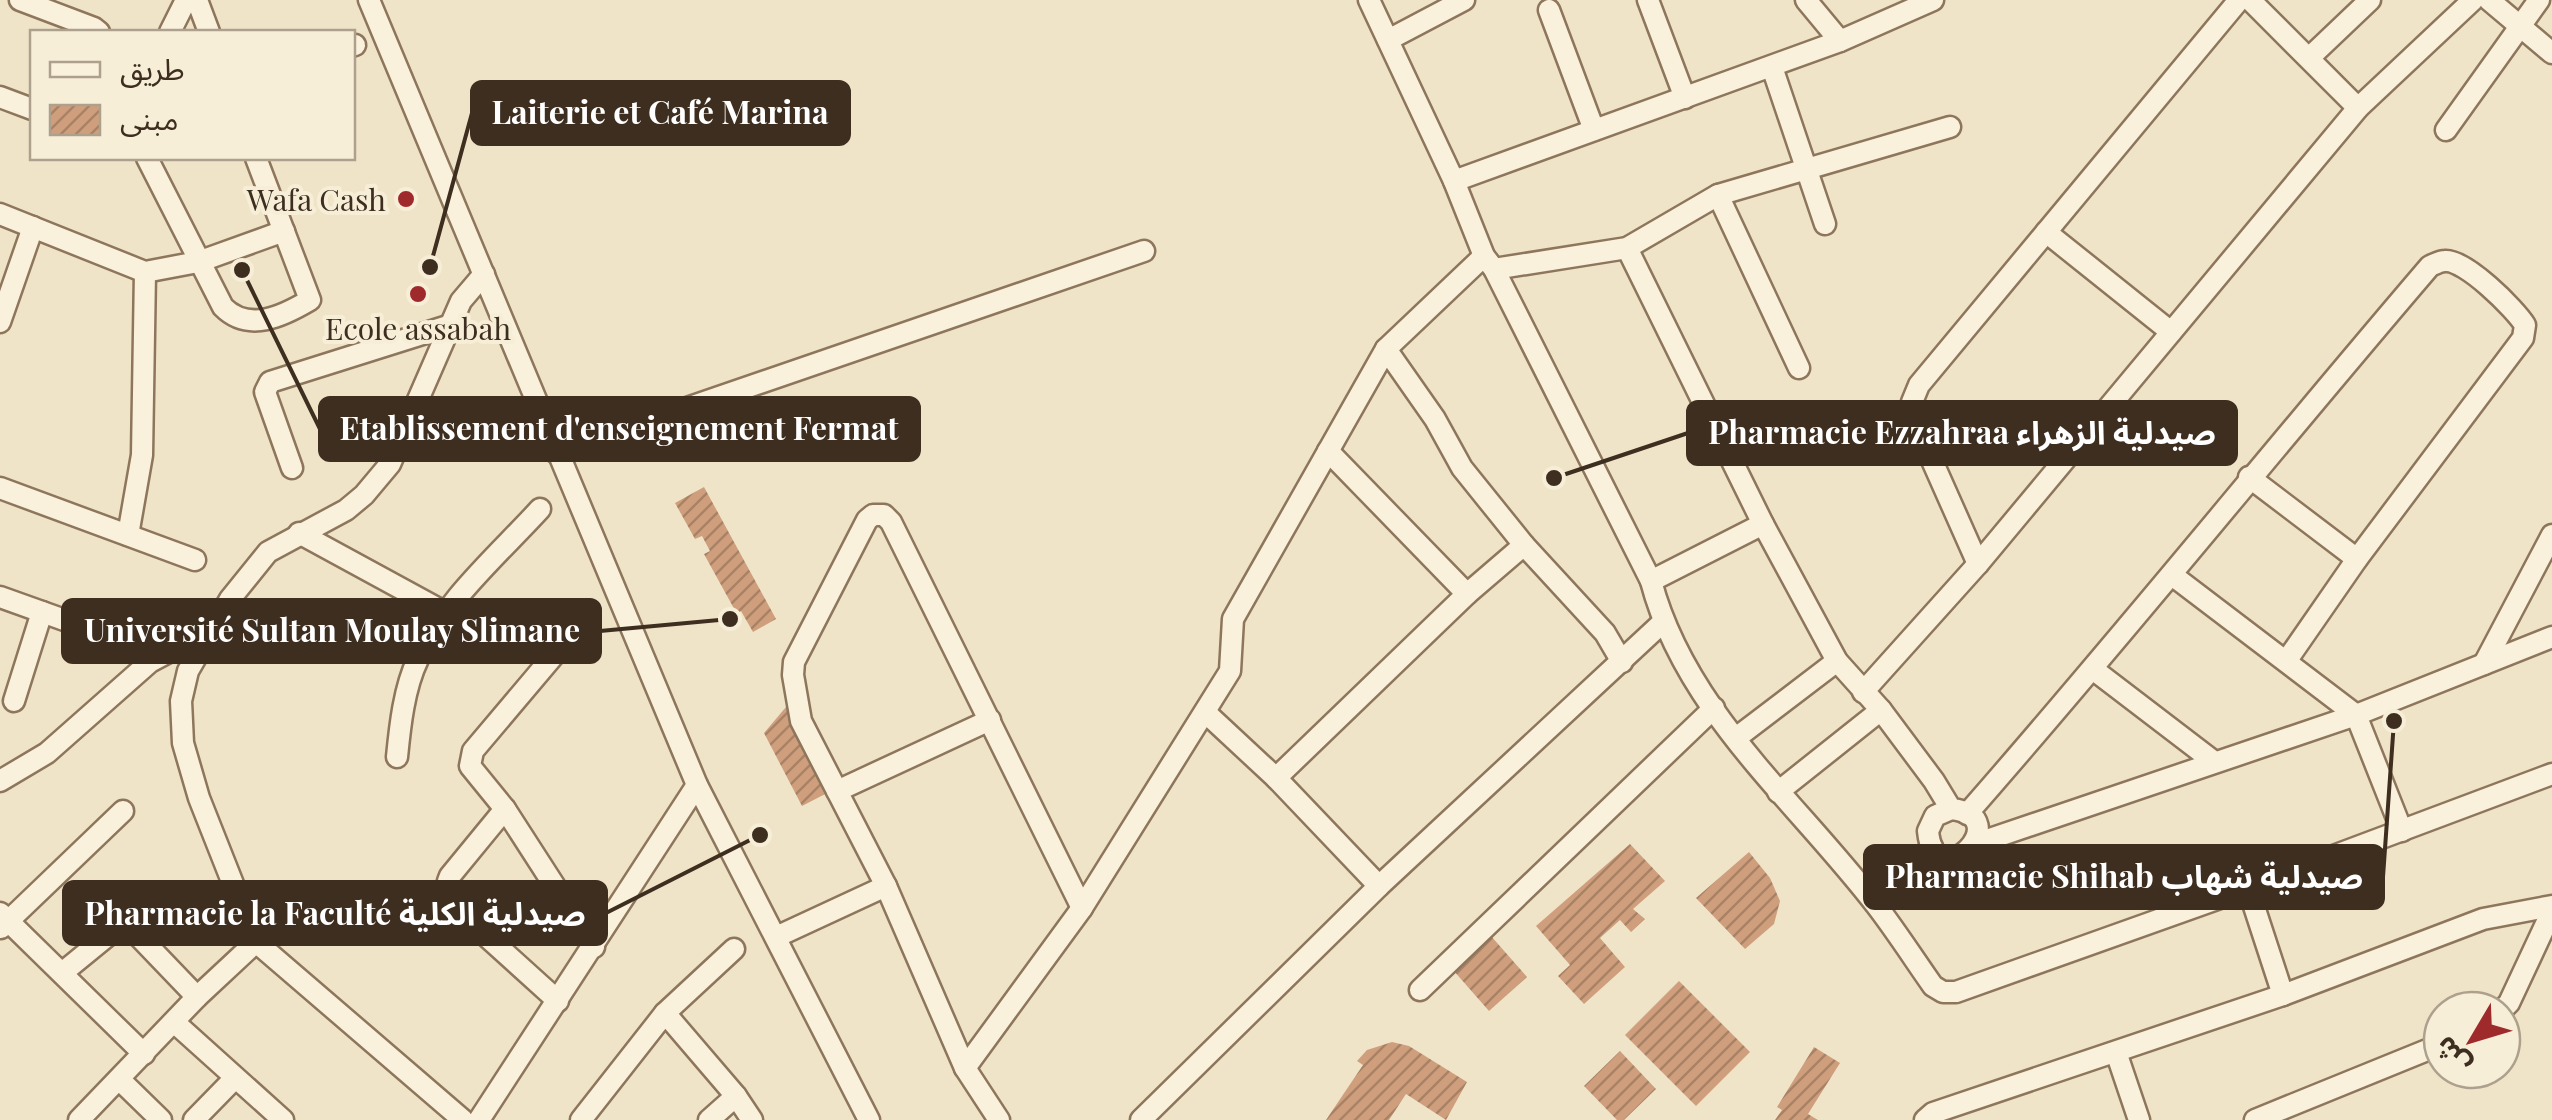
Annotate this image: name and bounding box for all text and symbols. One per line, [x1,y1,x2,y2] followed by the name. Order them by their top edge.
[30,30,355,160] legend
[120,48,185,88] text: طريق
[472,82,849,144] callout: Laiterie et Café Marina
[491,89,829,132] text: Laiterie et Café Marina
[120,98,178,138] text: مبنى
[246,179,386,219] place label: Wafa Cash
[395,188,417,210] marker: Wafa Cash
[407,283,429,305] marker: Ecole assabah
[325,308,511,348] place label: Ecole assabah
[320,398,919,460] callout: Etablissement d'enseignement Fermat
[1688,402,2236,464] callout: Pharmacie Ezzahraa صيدلية الزهراء
[340,405,899,448] text: Etablissement d'enseignement Fermat
[1708,409,2216,452] text: Pharmacie Ezzahraa صيدلية الزهراء
[63,600,600,662] callout: Université Sultan Moulay Slimane
[84,607,580,650] text: Université Sultan Moulay Slimane
[1865,846,2383,908] callout: Pharmacie Shihab صيدلية شهاب
[1885,853,2363,896] text: Pharmacie Shihab صيدلية شهاب
[64,882,606,944] callout: Pharmacie la Faculté صيدلية الكلية
[84,890,586,933] text: Pharmacie la Faculté صيدلية الكلية
[2422,990,2522,1090] north arrow
[2425,1030,2478,1083] text: ش

